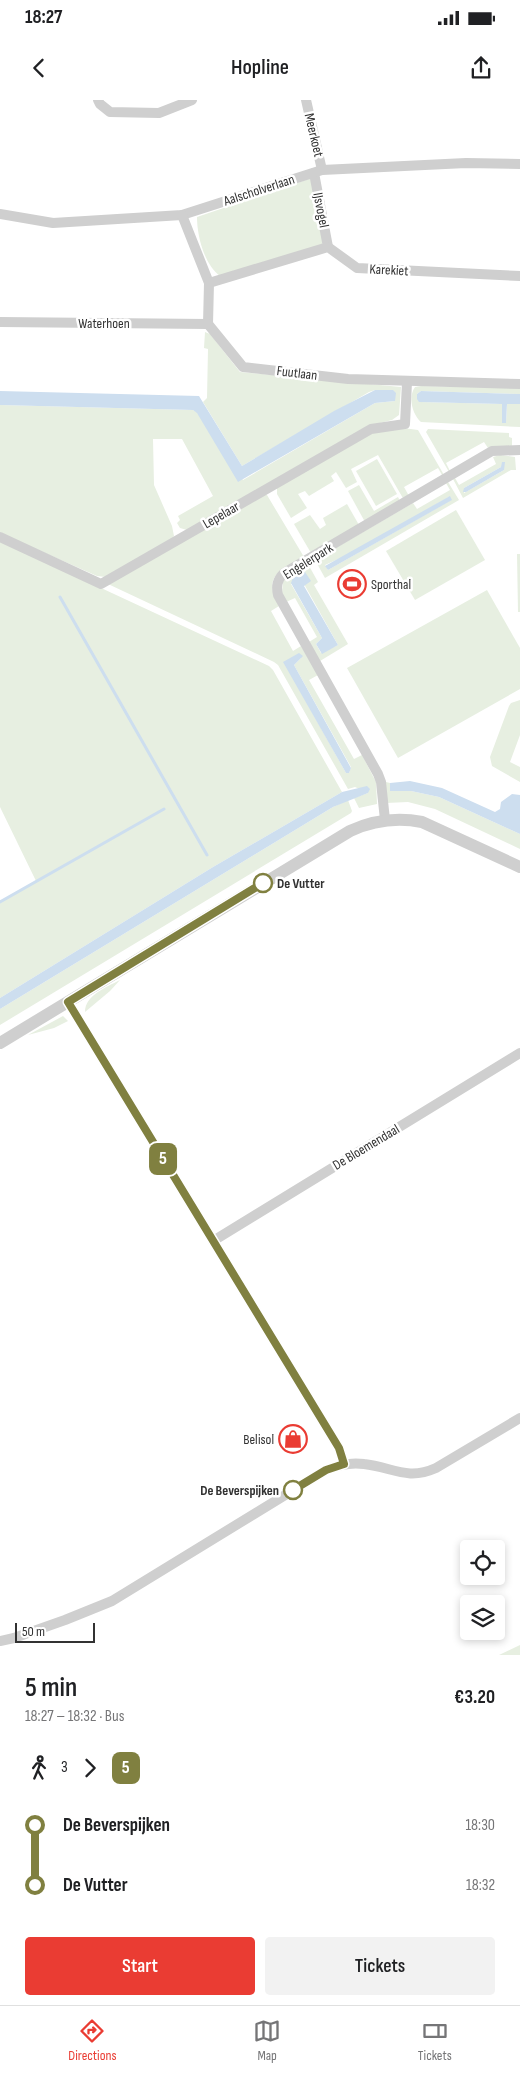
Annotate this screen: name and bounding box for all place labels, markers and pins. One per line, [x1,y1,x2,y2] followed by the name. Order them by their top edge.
[337,569,367,599] sports icon: Sporthal
[371,576,411,593] place label: Sporthal
[253,873,273,893] marker: De Vutter
[277,875,325,892] place label: De Vutter
[278,1424,308,1454] shop icon: Belisol
[243,1431,274,1448] place label: Belisol
[283,1480,303,1500] marker: De Beverspijken
[200,1482,279,1499] place label: De Beverspijken

